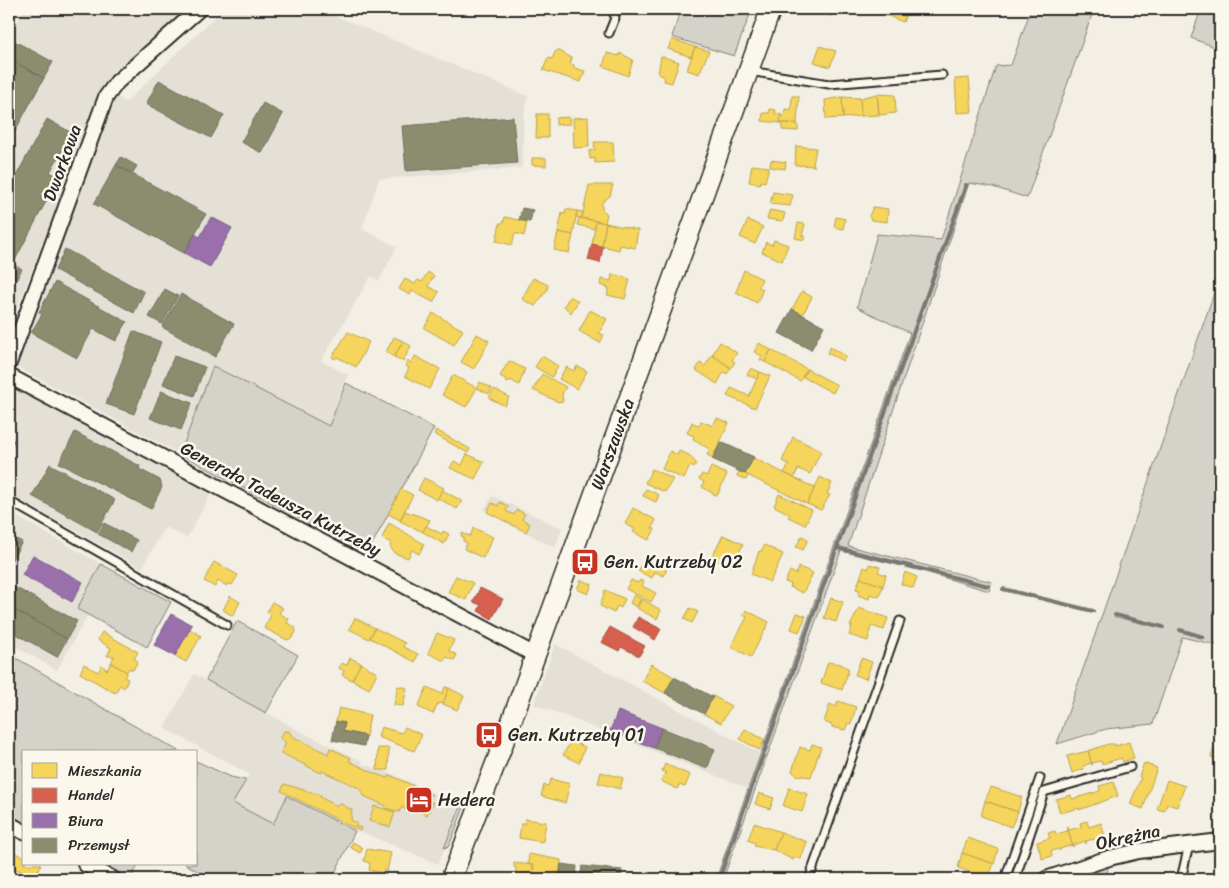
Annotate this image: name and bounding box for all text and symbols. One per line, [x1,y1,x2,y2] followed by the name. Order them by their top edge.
[33,120,91,206] street label: Dworkowa
[581,394,644,494] street label: Warszawska
[175,432,388,566] street label: Generała Tadeusza Kutrzeby
[604,546,743,578] place label: Gen. Kutrzeby 02
[570,547,600,577] bus stop icon: Gen. Kutrzeby 02
[508,719,644,751] place label: Gen. Kutrzeby 01
[474,720,504,750] bus stop icon: Gen. Kutrzeby 01
[22,750,198,866] legend
[68,758,142,784] text: Mieszkania
[68,782,115,808] text: Handel
[438,784,495,816] place label: Hedera
[404,785,434,815] hotel icon: Hedera
[68,808,104,834] text: Biura
[1093,815,1163,859] street label: Okrężna
[68,832,130,858] text: Przemysł

